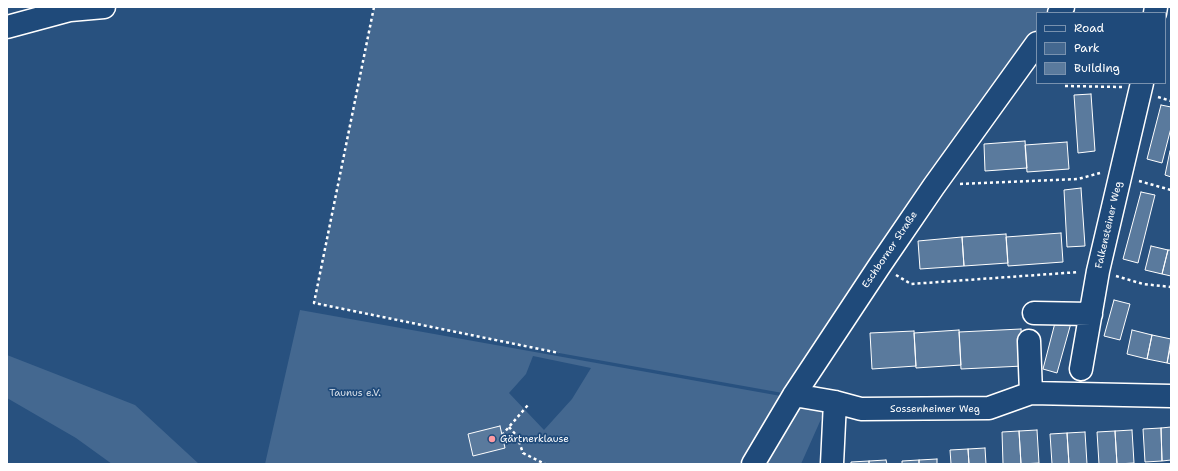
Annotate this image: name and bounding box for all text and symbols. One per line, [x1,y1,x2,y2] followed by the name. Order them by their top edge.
[1036,12,1166,84] legend
[1074,20,1104,36] text: Road
[1074,40,1100,56] text: Park
[1074,60,1120,76] text: Building
[1093,180,1125,270] street label: Falkensteiner Weg
[860,209,920,291] street label: Eschborner Straße
[329,387,381,399] park label: Taunus e.V.
[890,403,980,415] street label: Sossenheimer Weg
[500,433,569,445] place label: Gärtnerklause
[487,434,497,444] marker: Gärtnerklause

